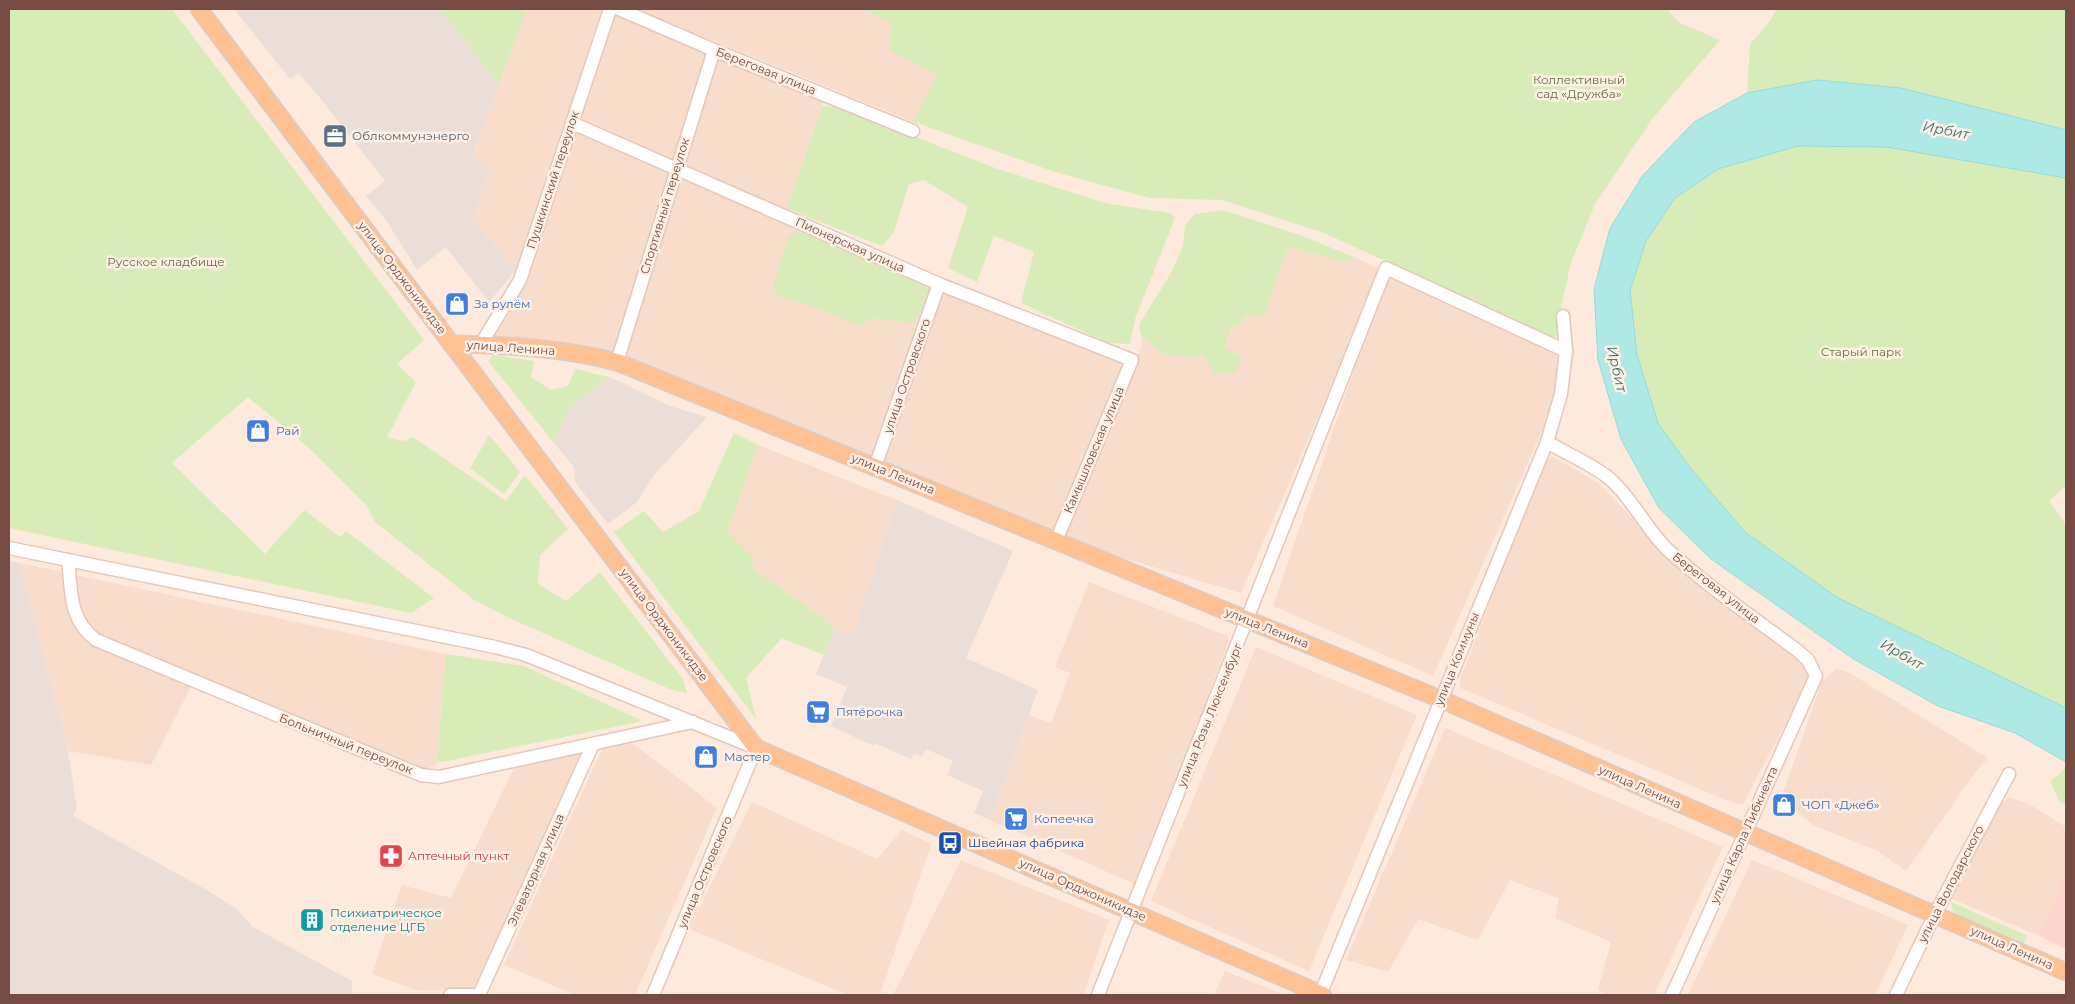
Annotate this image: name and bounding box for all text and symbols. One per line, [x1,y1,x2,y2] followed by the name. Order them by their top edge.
[714,44,819,98] street label: Береговая улица
[1533,72,1625,101] park label: Коллективный сад «Дружба»
[523,109,582,251] street label: Пушкинский переулок
[1921,117,1972,144] water label: Ирбит
[322,123,348,149] office icon: Облкоммунэнерго
[352,128,470,143] place label: Облкоммунэнерго
[637,136,692,276] street label: Спортивный переулок
[793,214,907,275] street label: Пионерская улица
[354,218,450,337] street label: улица Орджоникидзе
[107,254,225,269] park label: Русское кладбище
[444,291,470,317] shop icon: За рулём
[474,296,531,311] place label: За рулём
[879,316,933,436] street label: улица Островского
[465,337,556,358] street label: улица Ленина
[1603,344,1631,395] water label: Ирбит
[1821,344,1901,359] park label: Старый парк
[1060,384,1127,515] street label: Камышловская улица
[245,418,271,444] shop icon: Рай
[276,423,300,438] place label: Рай
[848,450,937,497] street label: улица Ленина
[1670,549,1763,626] street label: Береговая улица
[616,565,712,684] street label: улица Орджоникидзе
[1222,604,1311,651] street label: улица Ленина
[1431,610,1482,709] street label: улица Коммуны
[1877,635,1928,674] water label: Ирбит
[1173,640,1245,790] street label: улица Розы Люксембург
[805,699,831,725] supermarket icon: Пятёрочка
[836,704,903,719] place label: Пятёрочка
[277,710,415,777] street label: Больничный переулок
[693,744,719,770] shop icon: Мастер
[724,749,770,764] place label: Мастер
[1596,761,1684,811] street label: улица Ленина
[1706,764,1781,907] street label: улица Карла Либкнехта
[1771,792,1797,818] shop icon: ЧОП «Джеб»
[1802,797,1880,812] place label: ЧОП «Джеб»
[1003,806,1029,832] supermarket icon: Копеечка
[504,811,567,928] street label: Элеваторная улица
[1034,811,1094,826] place label: Копеечка
[674,813,735,931] street label: улица Островского
[1914,822,1987,946] street label: улица Володарского
[937,830,963,856] bus stop icon: Швейная фабрика
[968,835,1084,850] place label: Швейная фабрика
[378,843,404,869] pharmacy icon: Аптечный пункт
[408,848,510,863] place label: Аптечный пункт
[1016,854,1149,924] street label: улица Орджоникидзе
[330,905,442,934] place label: Психиатрическое отделение ЦГБ
[299,907,325,933] building icon: Психиатрическое отделение ЦГБ
[1968,922,2056,972] street label: улица Ленина

